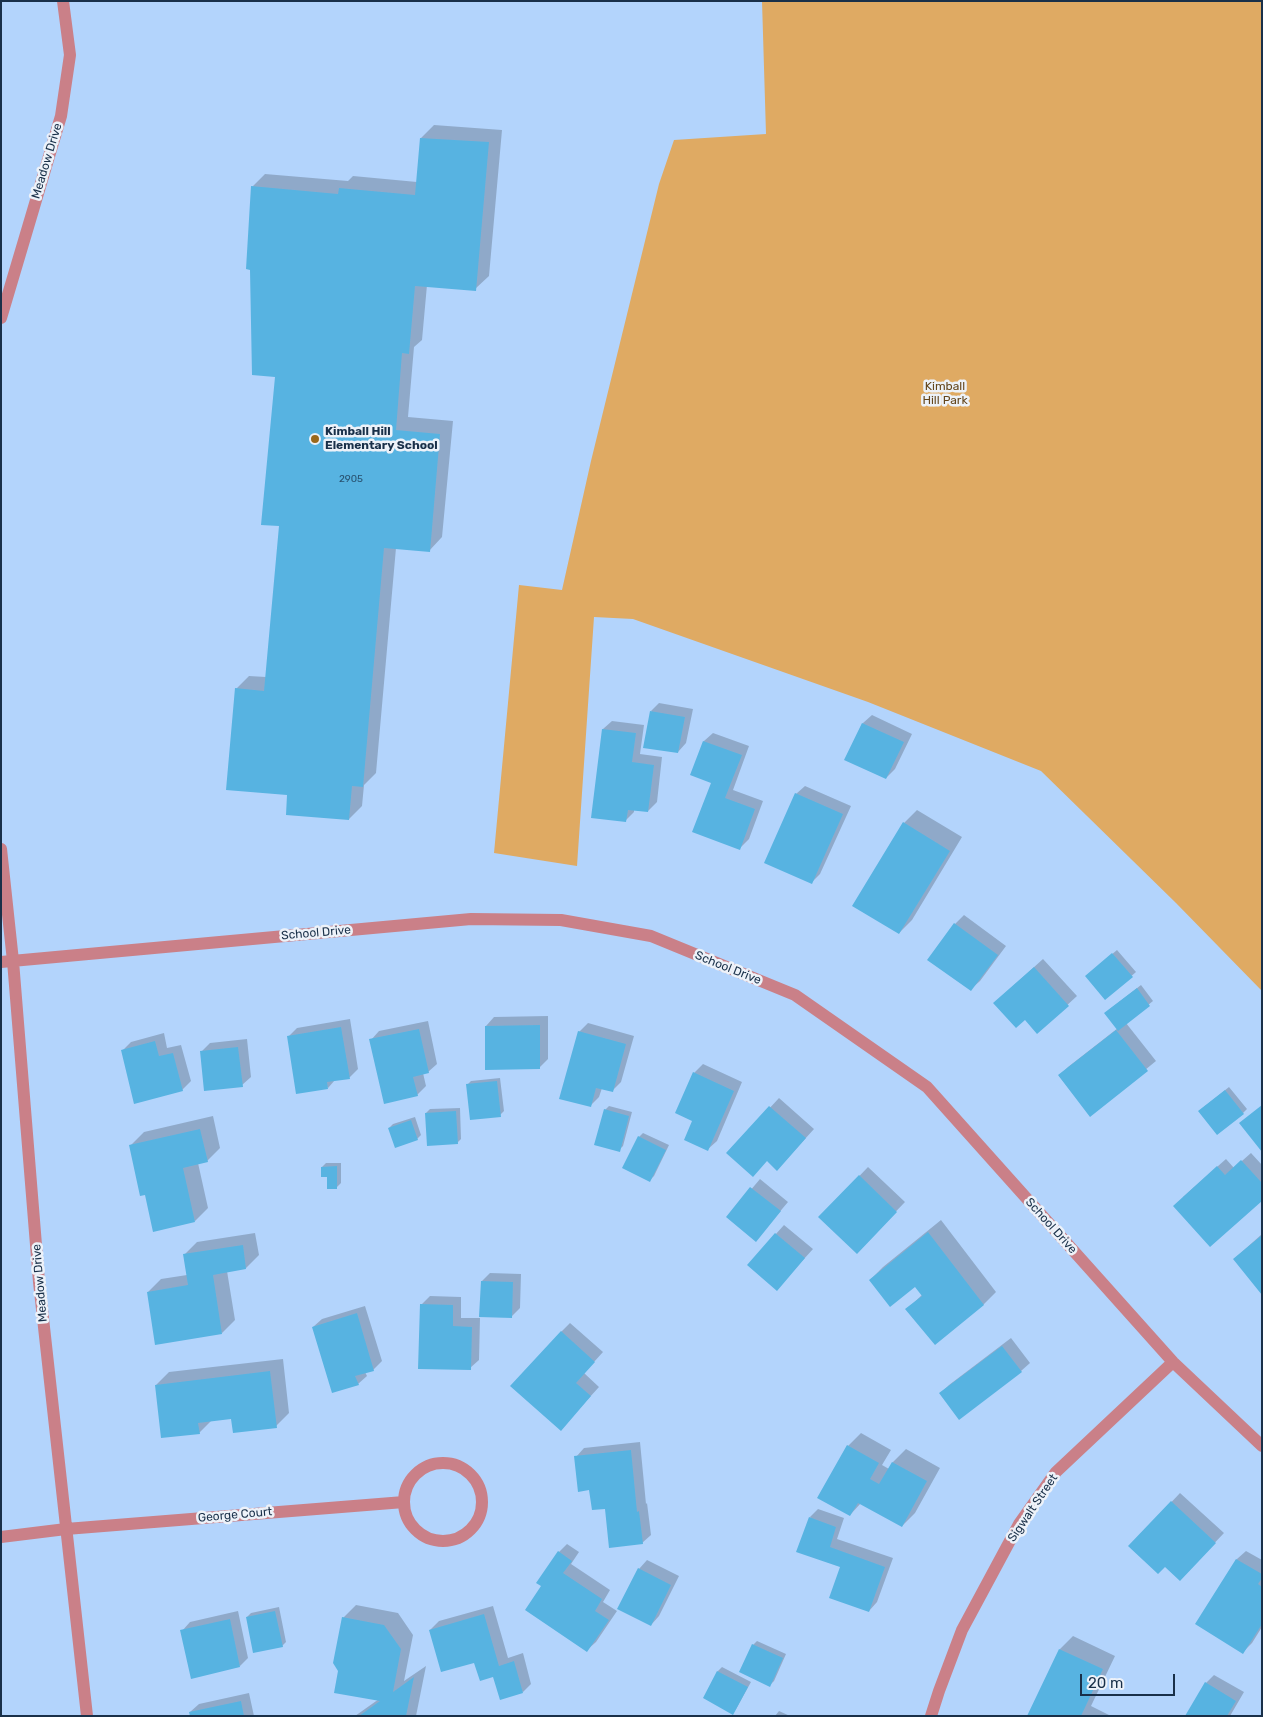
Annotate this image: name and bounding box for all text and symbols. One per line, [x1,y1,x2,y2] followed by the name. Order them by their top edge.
[29,122,65,200] street label: Meadow Drive
[922,380,968,408] park label: Kimball Hill Park
[325,425,438,453] place label: Kimball Hill Elementary School
[309,433,321,445] marker: Kimball Hill Elementary School
[339,473,363,485] house number: 2905
[281,923,351,943] street label: School Drive
[693,948,763,988] street label: School Drive
[1022,1195,1080,1257] street label: School Drive
[29,1243,51,1323] street label: Meadow Drive
[1005,1471,1061,1545] street label: Sigwalt Street
[197,1505,273,1525] street label: George Court
[1083,1664,1178,1696] scale bar
[1088,1674,1123,1692] text: 20 m

